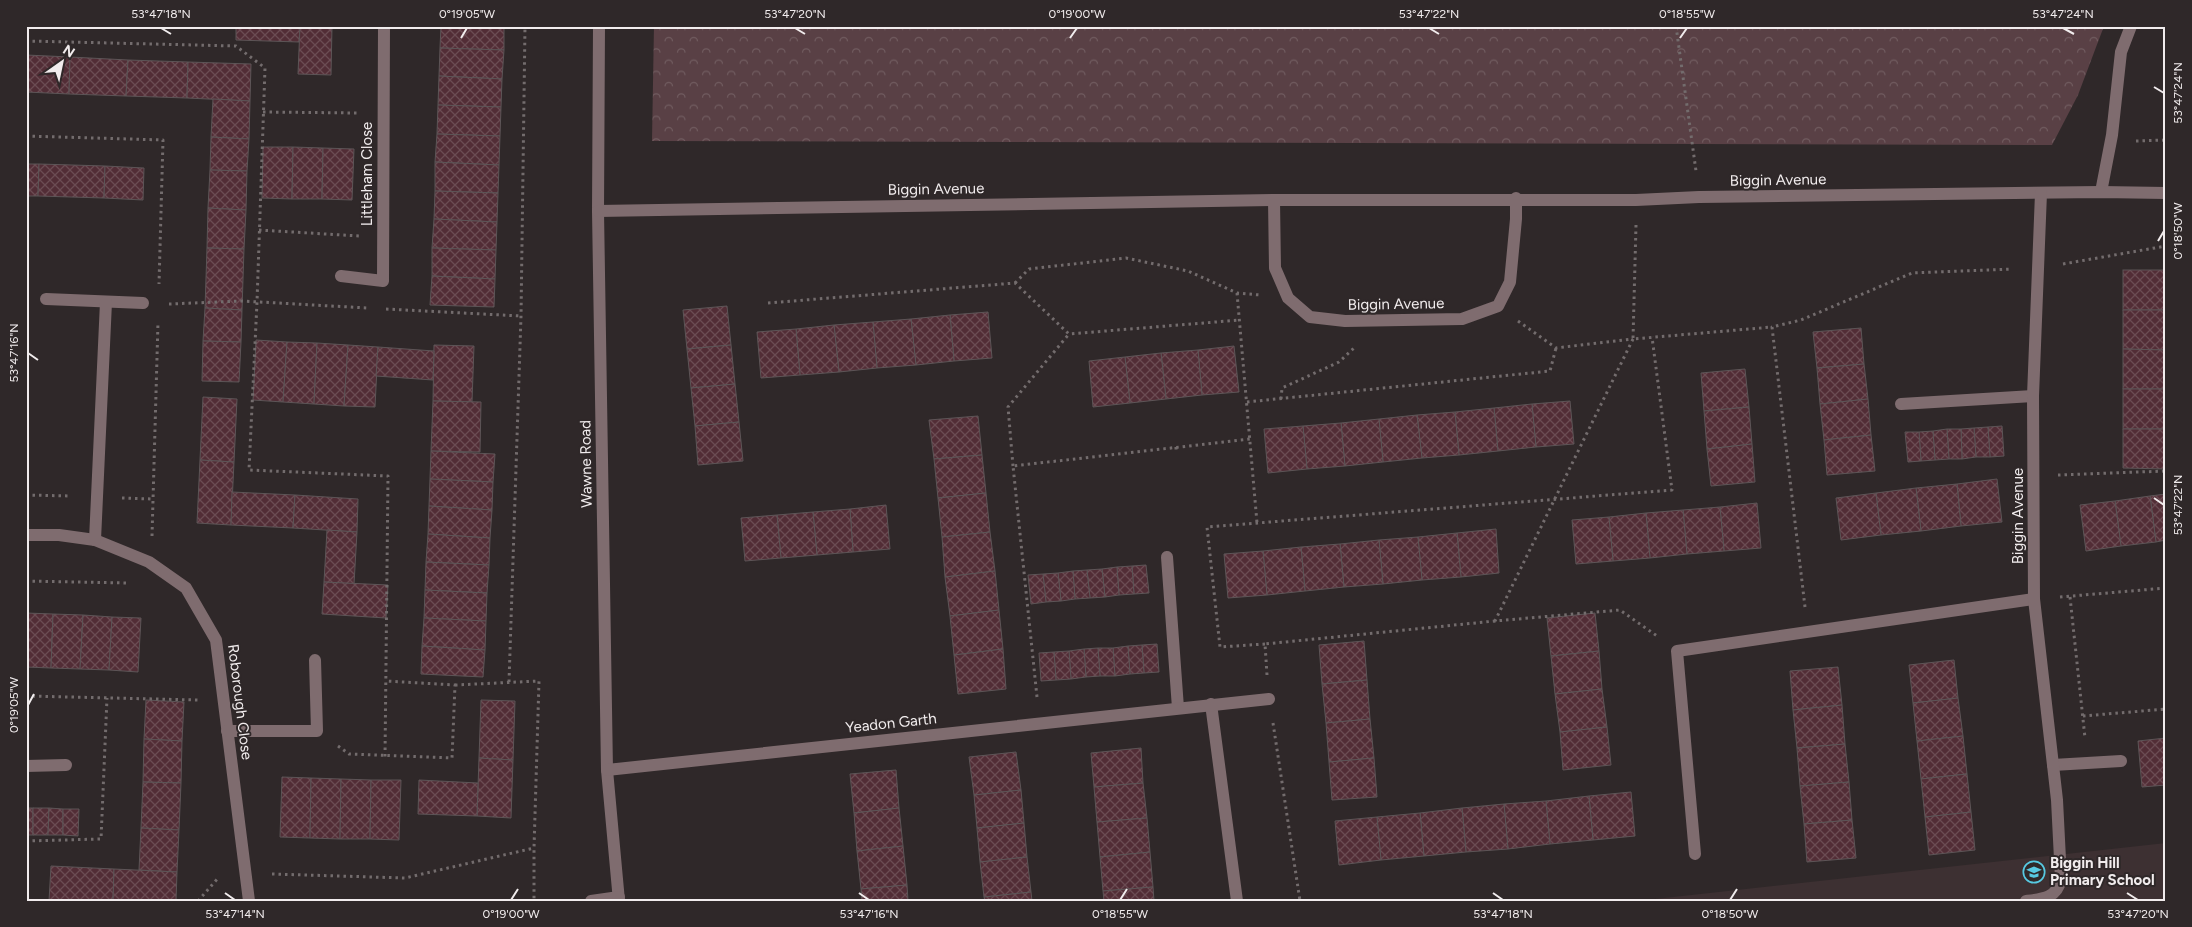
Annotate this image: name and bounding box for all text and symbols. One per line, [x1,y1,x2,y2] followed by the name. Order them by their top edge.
[131,7,191,21] text: 53°47'18"N
[439,7,496,21] text: 0°19'05"W
[764,7,826,21] text: 53°47'20"N
[1048,7,1106,21] text: 0°19'00"W
[1399,7,1459,21] text: 53°47'22"N
[1659,7,1715,21] text: 0°18'55"W
[2032,7,2094,21] text: 53°47'24"N
[38,38,88,88] north arrow
[60,41,78,62] text: N
[2171,62,2185,124] text: 53°47'24"N
[358,122,376,226] street label: Littleham Close
[1730,170,1826,190] street label: Biggin Avenue
[888,179,984,199] street label: Biggin Avenue
[2171,202,2185,259] text: 0°18'50"W
[1348,294,1444,314] street label: Biggin Avenue
[7,323,21,383] text: 53°47'16"N
[576,420,596,508] street label: Wawne Road
[2009,468,2027,564] street label: Biggin Avenue
[2171,475,2185,535] text: 53°47'22"N
[224,643,256,761] street label: Roborough Close
[7,676,21,733] text: 0°19'05"W
[844,709,938,737] street label: Yeadon Garth
[2050,854,2155,889] place label: Biggin Hill Primary School
[2022,860,2046,884] school or university icon: Biggin Hill Primary School
[205,907,265,921] text: 53°47'14"N
[482,907,540,921] text: 0°19'00"W
[839,907,899,921] text: 53°47'16"N
[1092,907,1148,921] text: 0°18'55"W
[1473,907,1533,921] text: 53°47'18"N
[1702,907,1759,921] text: 0°18'50"W
[2107,907,2169,921] text: 53°47'20"N

